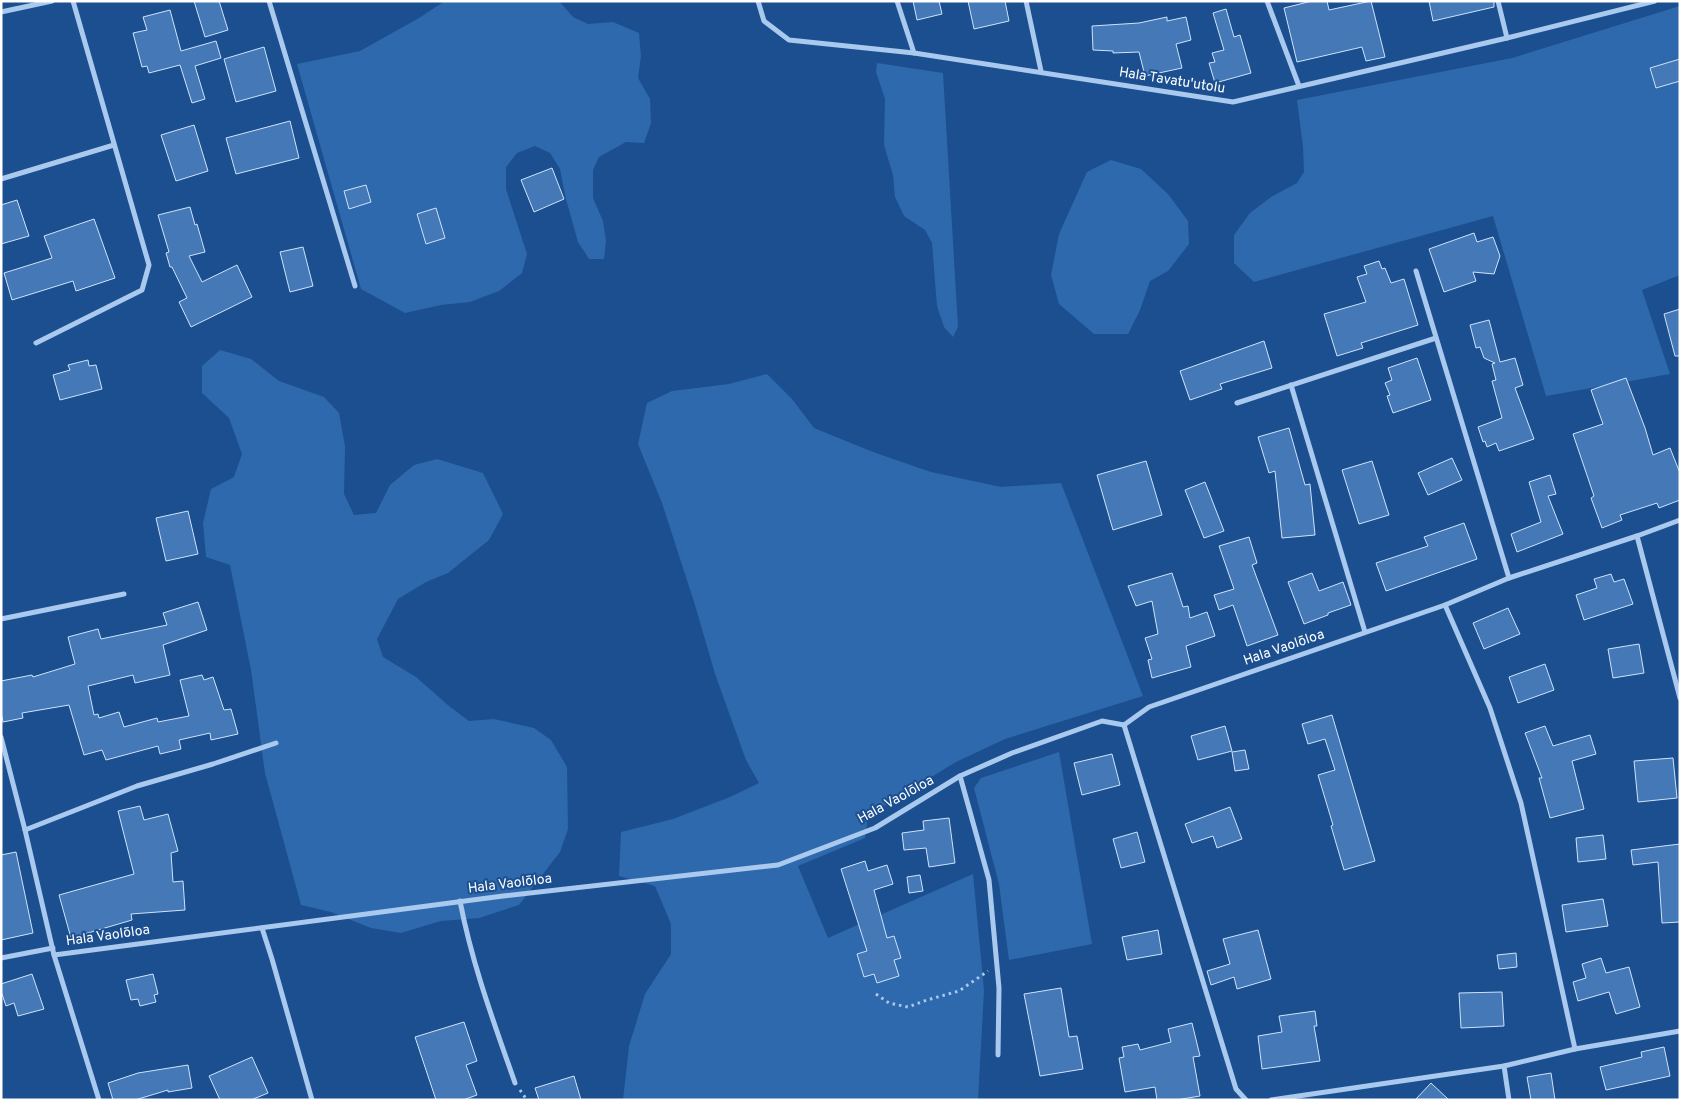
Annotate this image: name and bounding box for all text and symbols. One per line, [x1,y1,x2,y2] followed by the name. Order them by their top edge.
[1118,64,1226,98] street label: Hala Tavatu'utolu
[1241,626,1327,670] street label: Hala Vaolōloa
[855,772,937,828] street label: Hala Vaolōloa
[467,870,553,898] street label: Hala Vaolōloa
[65,922,151,950] street label: Hala Vaolōloa

